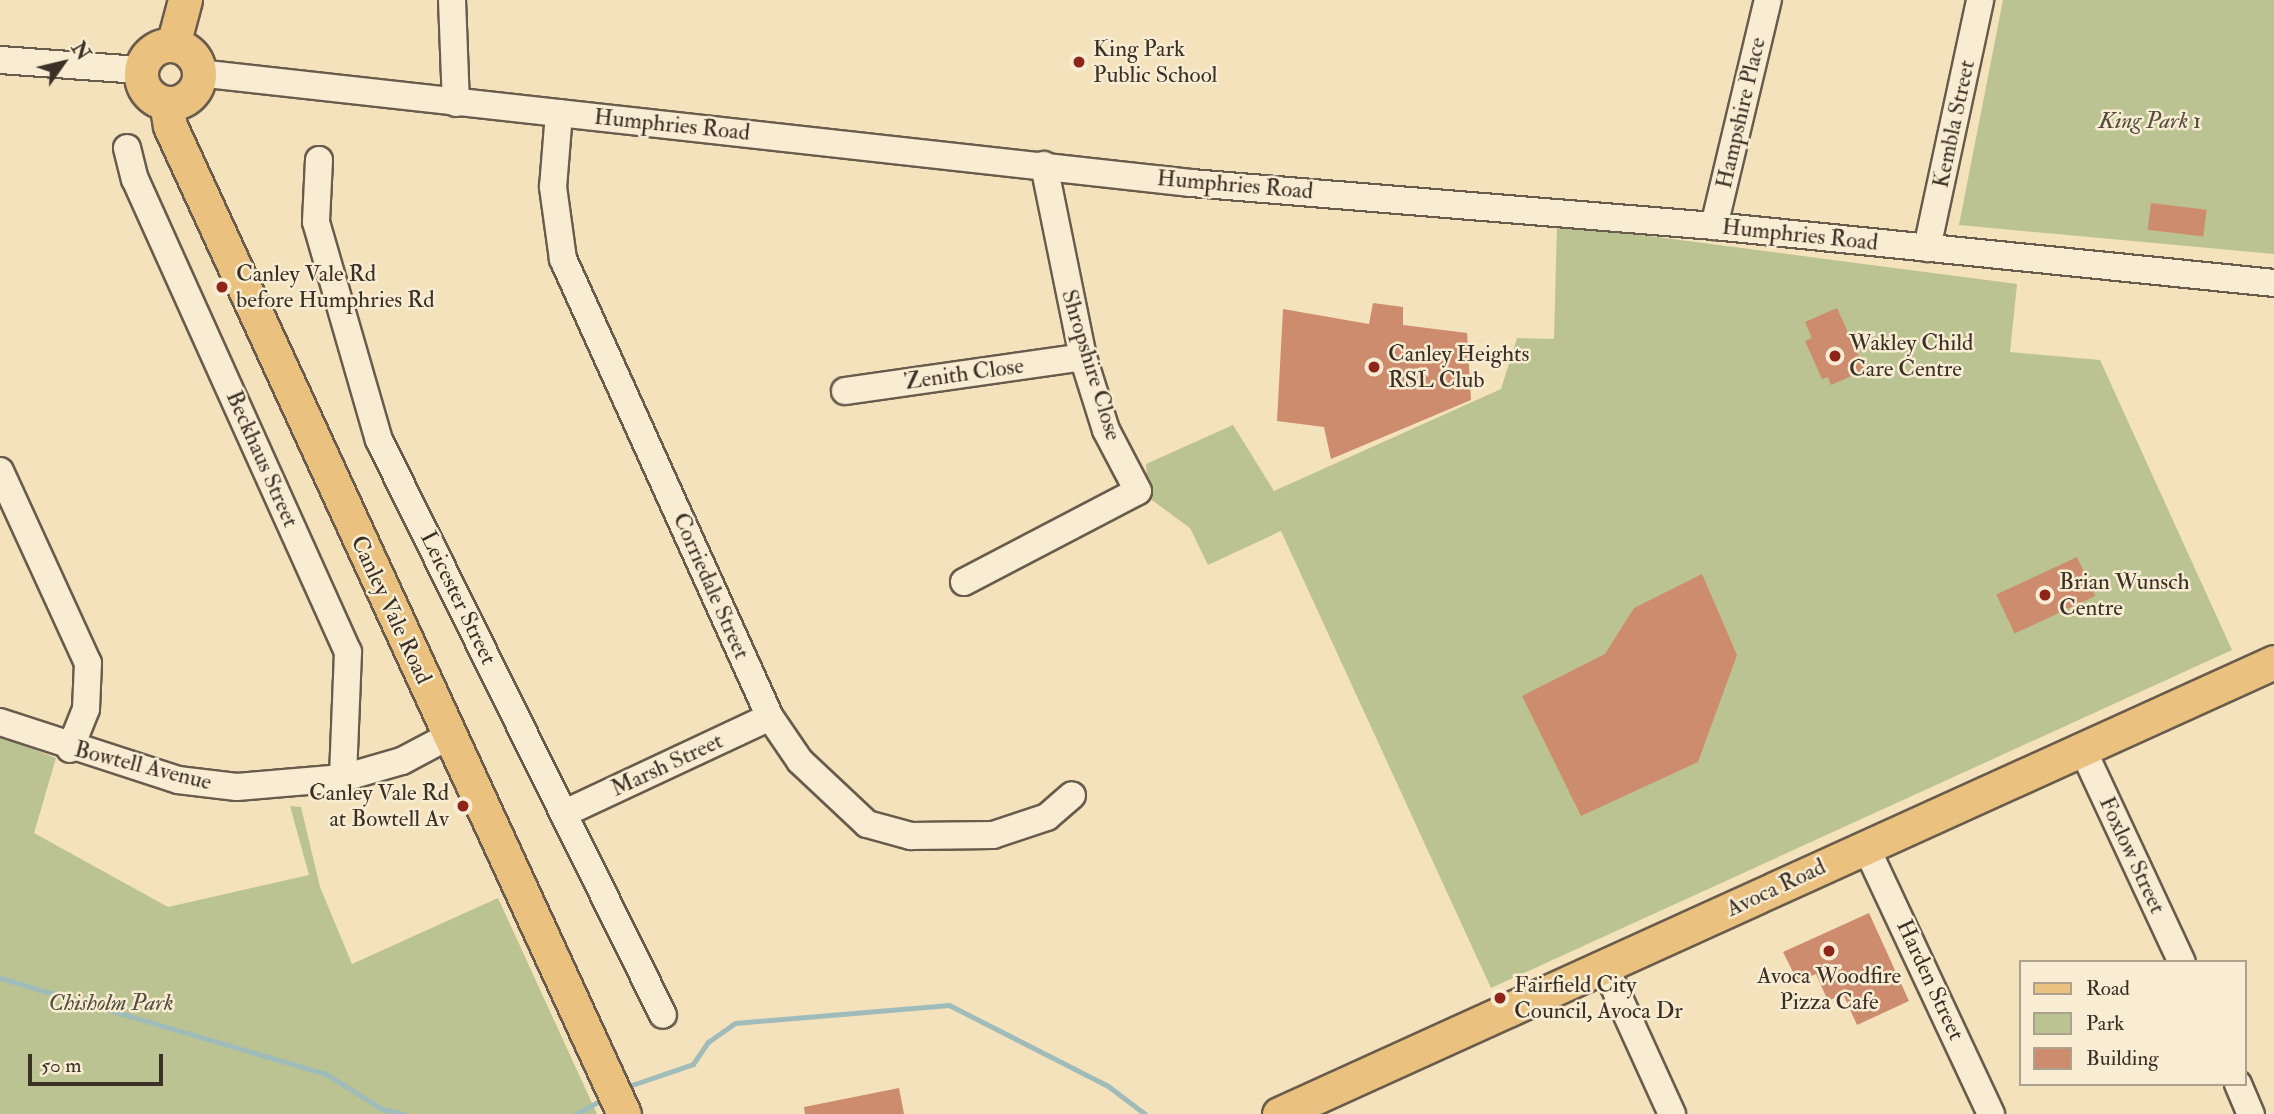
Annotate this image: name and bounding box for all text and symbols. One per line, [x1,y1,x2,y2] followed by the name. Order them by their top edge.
[28,28,98,98] north arrow
[1093,35,1218,89] place label: King Park Public School
[1710,35,1772,191] street label: Hampshire Place
[66,37,95,65] text: N
[1071,54,1087,70] marker: King Park Public School
[1927,58,1981,190] street label: Kembla Street
[593,103,751,147] street label: Humphries Road
[2099,107,2201,135] park label: King Park 1
[1156,164,1314,206] street label: Humphries Road
[1721,213,1879,257] street label: Humphries Road
[236,260,435,314] place label: Canley Vale Rd before Humphries Rd
[214,279,230,295] marker: Canley Vale Rd before Humphries Rd
[1055,286,1127,444] street label: Shropshire Close
[1849,329,1973,383] place label: Wakley Child Care Centre
[1388,340,1529,394] place label: Canley Heights RSL Club
[1827,348,1843,364] marker: Wakley Child Care Centre
[903,352,1025,396] street label: Zenith Close
[1366,359,1382,375] marker: Canley Heights RSL Club
[220,386,304,532] street label: Beckhaus Street
[666,509,756,663] street label: Corriedale Street
[414,527,502,669] street label: Leicester Street
[345,531,437,689] street label: Canley Vale Road
[2059,568,2190,622] place label: Brian Wunsch Centre
[2037,587,2053,603] marker: Brian Wunsch Centre
[607,727,727,803] street label: Marsh Street
[72,736,214,796] street label: Bowtell Avenue
[309,779,449,833] place label: Canley Vale Rd at Bowtell Av
[2093,792,2171,918] street label: Foxlow Street
[455,798,471,814] marker: Canley Vale Rd at Bowtell Av
[1722,853,1830,923] street label: Avoca Road
[1890,915,1970,1045] street label: Harden Street
[1821,943,1837,959] marker: Avoca Woodfire Pizza Cafe
[2018,960,2246,1086] legend
[1757,962,1901,1016] place label: Avoca Woodfire Pizza Cafe
[1514,971,1683,1025] place label: Fairfield City Council, Avoca Dr
[2086,975,2130,1002] text: Road
[49,989,173,1017] park label: Chisholm Park
[1492,990,1508,1006] marker: Fairfield City Council, Avoca Dr
[2086,1010,2124,1037] text: Park
[32,1040,166,1084] scale bar
[2086,1045,2159,1072] text: Building
[41,1052,82,1079] text: 50 m

